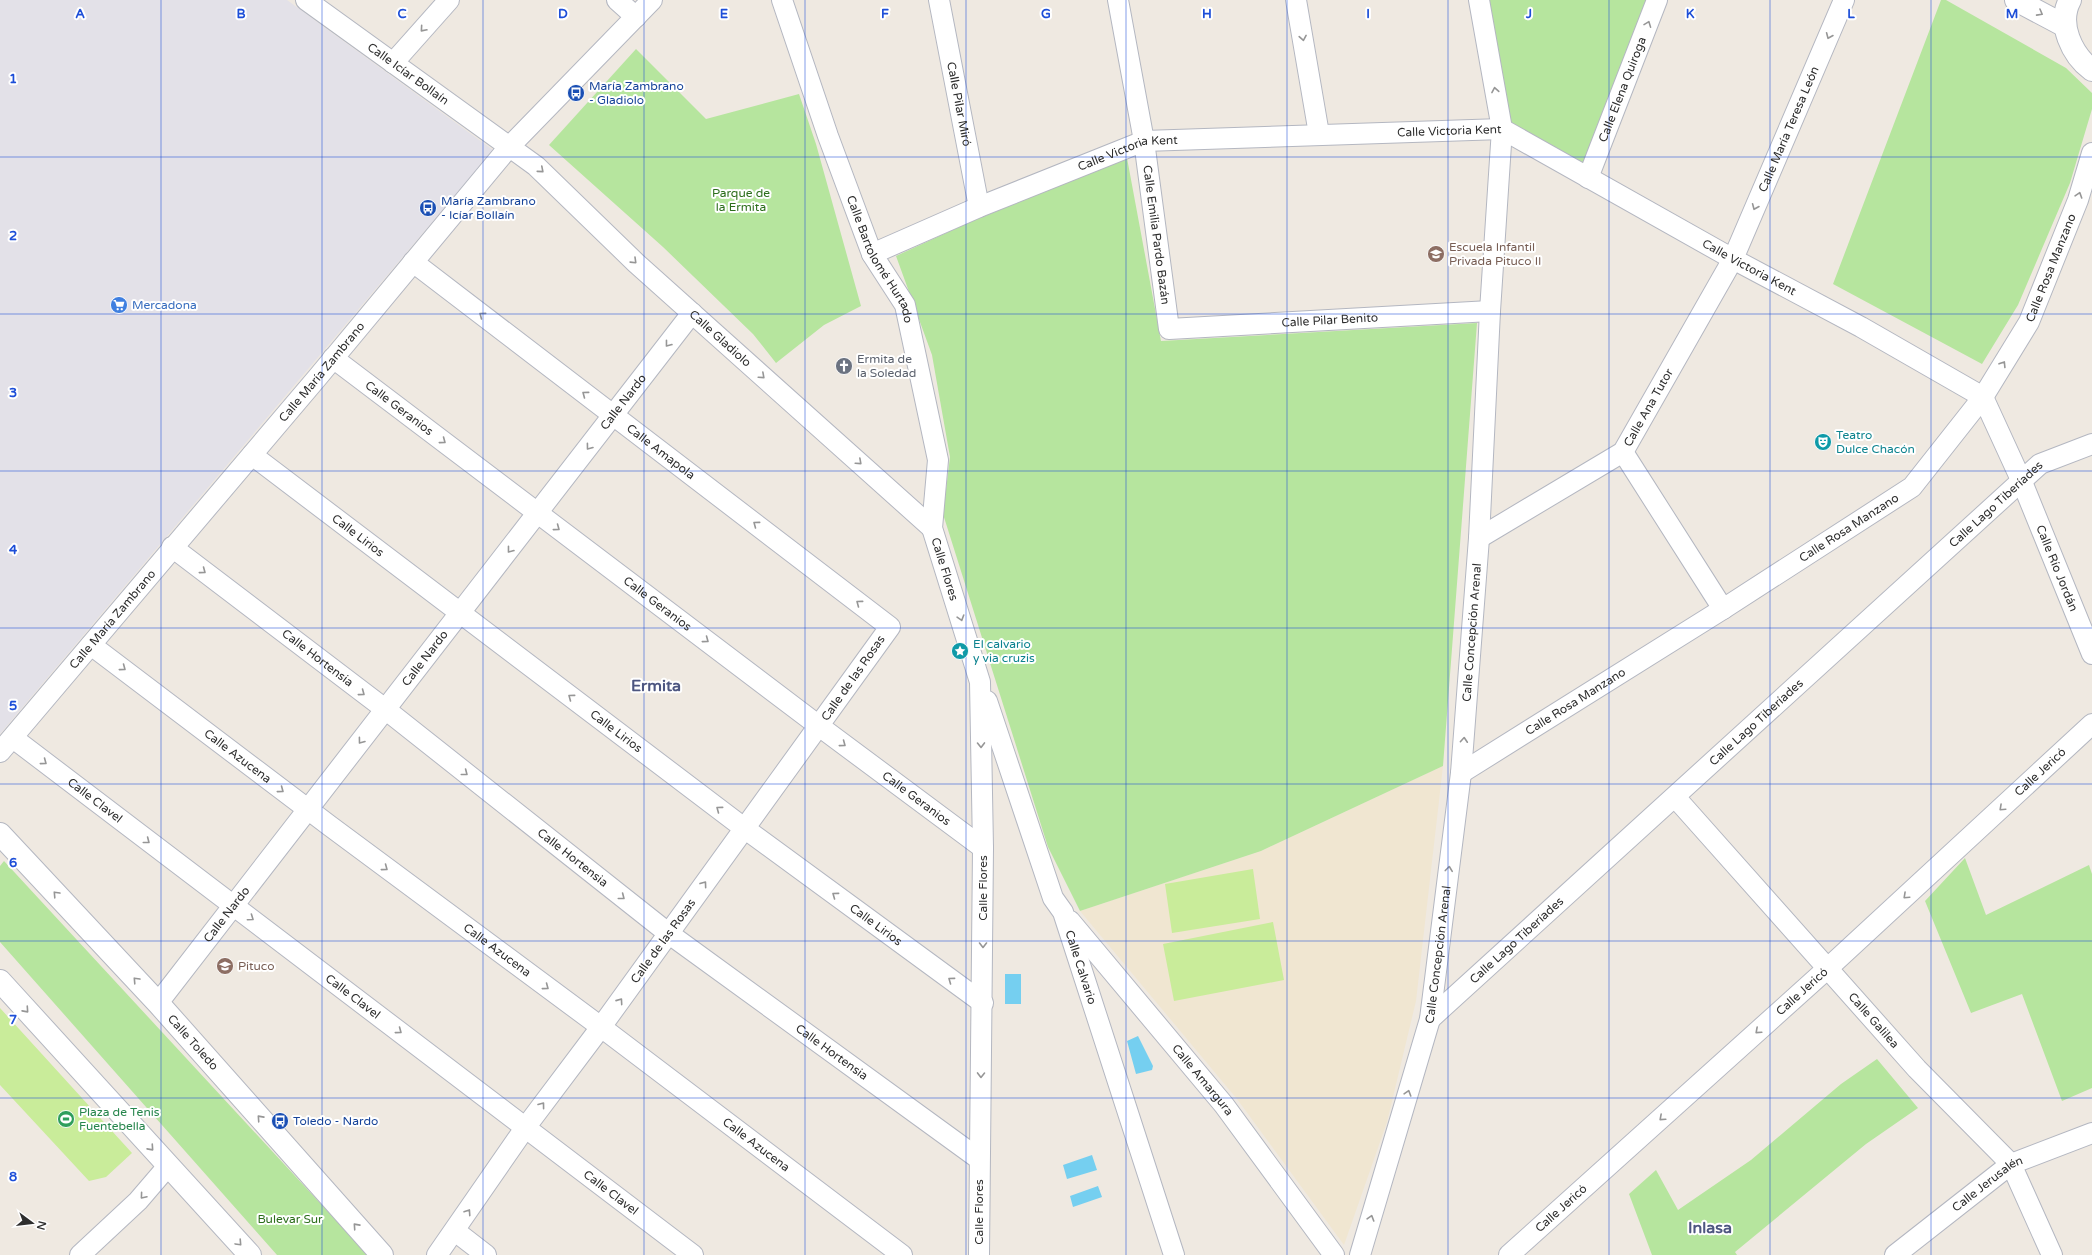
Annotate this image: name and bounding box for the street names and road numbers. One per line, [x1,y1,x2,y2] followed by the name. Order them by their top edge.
[1596,35,1649,144] street label: Calle Elena Quiroga
[365,40,452,108] street label: Calle Icíar Bollaín
[944,61,974,147] street label: Calle Pilar Miró
[1755,64,1822,194] street label: Calle María Teresa León
[1397,122,1502,140] street label: Calle Victoria Kent
[1076,133,1178,174] street label: Calle Victoria Kent
[1140,164,1173,305] street label: Calle Emilia Pardo Bazán
[844,194,916,324] street label: Calle Bartolomé Hurtado
[2023,212,2079,324] street label: Calle Rosa Manzano
[1700,236,1799,298] street label: Calle Victoria Kent
[686,307,754,370] street label: Calle Gladiolo
[1281,310,1378,330] street label: Calle Pilar Benito
[276,319,368,425] street label: Calle María Zambrano
[1621,366,1676,449] street label: Calle Ana Tutor
[597,371,649,433] street label: Calle Nardo
[362,378,436,438] street label: Calle Geranios
[624,421,698,482] street label: Calle Amapola
[1946,458,2046,550] street label: Calle Lago Tiberíades
[1797,491,1901,565] street label: Calle Rosa Manzano
[329,511,387,560] street label: Calle Lirios
[2033,523,2081,613] street label: Calle Río Jordán
[928,536,961,603] street label: Calle Flores
[1459,563,1484,702] street label: Calle Concepción Arenal
[66,567,159,672] street label: Calle María Zambrano
[621,573,694,634] street label: Calle Geranios
[279,626,356,689] street label: Calle Hortensia
[399,628,451,689] street label: Calle Nardo
[818,632,888,723] street label: Calle de las Rosas
[1523,665,1628,738] street label: Calle Rosa Manzano
[1706,676,1806,768] street label: Calle Lago Tiberíades
[587,707,645,755] street label: Calle Lirios
[201,726,274,786] street label: Calle Azucena
[2012,745,2069,799] street label: Calle Jericó
[879,768,954,829] street label: Calle Geranios
[65,775,125,826] street label: Calle Clavel
[535,825,611,890] street label: Calle Hortensia
[976,855,990,921] street label: Calle Flores
[201,884,252,945] street label: Calle Nardo
[1422,885,1454,1025] street label: Calle Concepción Arenal
[1467,894,1566,986] street label: Calle Lago Tiberíades
[628,896,699,986] street label: Calle de las Rosas
[847,901,905,949] street label: Calle Lirios
[461,920,534,980] street label: Calle Azucena
[1062,928,1099,1006] street label: Calle Calvario
[1773,965,1831,1018] street label: Calle Jericó
[323,971,383,1022] street label: Calle Clavel
[1845,990,1902,1051] street label: Calle Galilea
[165,1012,221,1073] street label: Calle Toledo
[793,1021,871,1083] street label: Calle Hortensia
[1169,1041,1236,1118] street label: Calle Amargura
[720,1115,793,1174] street label: Calle Azucena
[1949,1153,2025,1215] street label: Calle Jerusalén
[581,1167,641,1218] street label: Calle Clavel
[972,1179,986,1245] street label: Calle Flores
[1532,1181,1590,1235] street label: Calle Jericó

